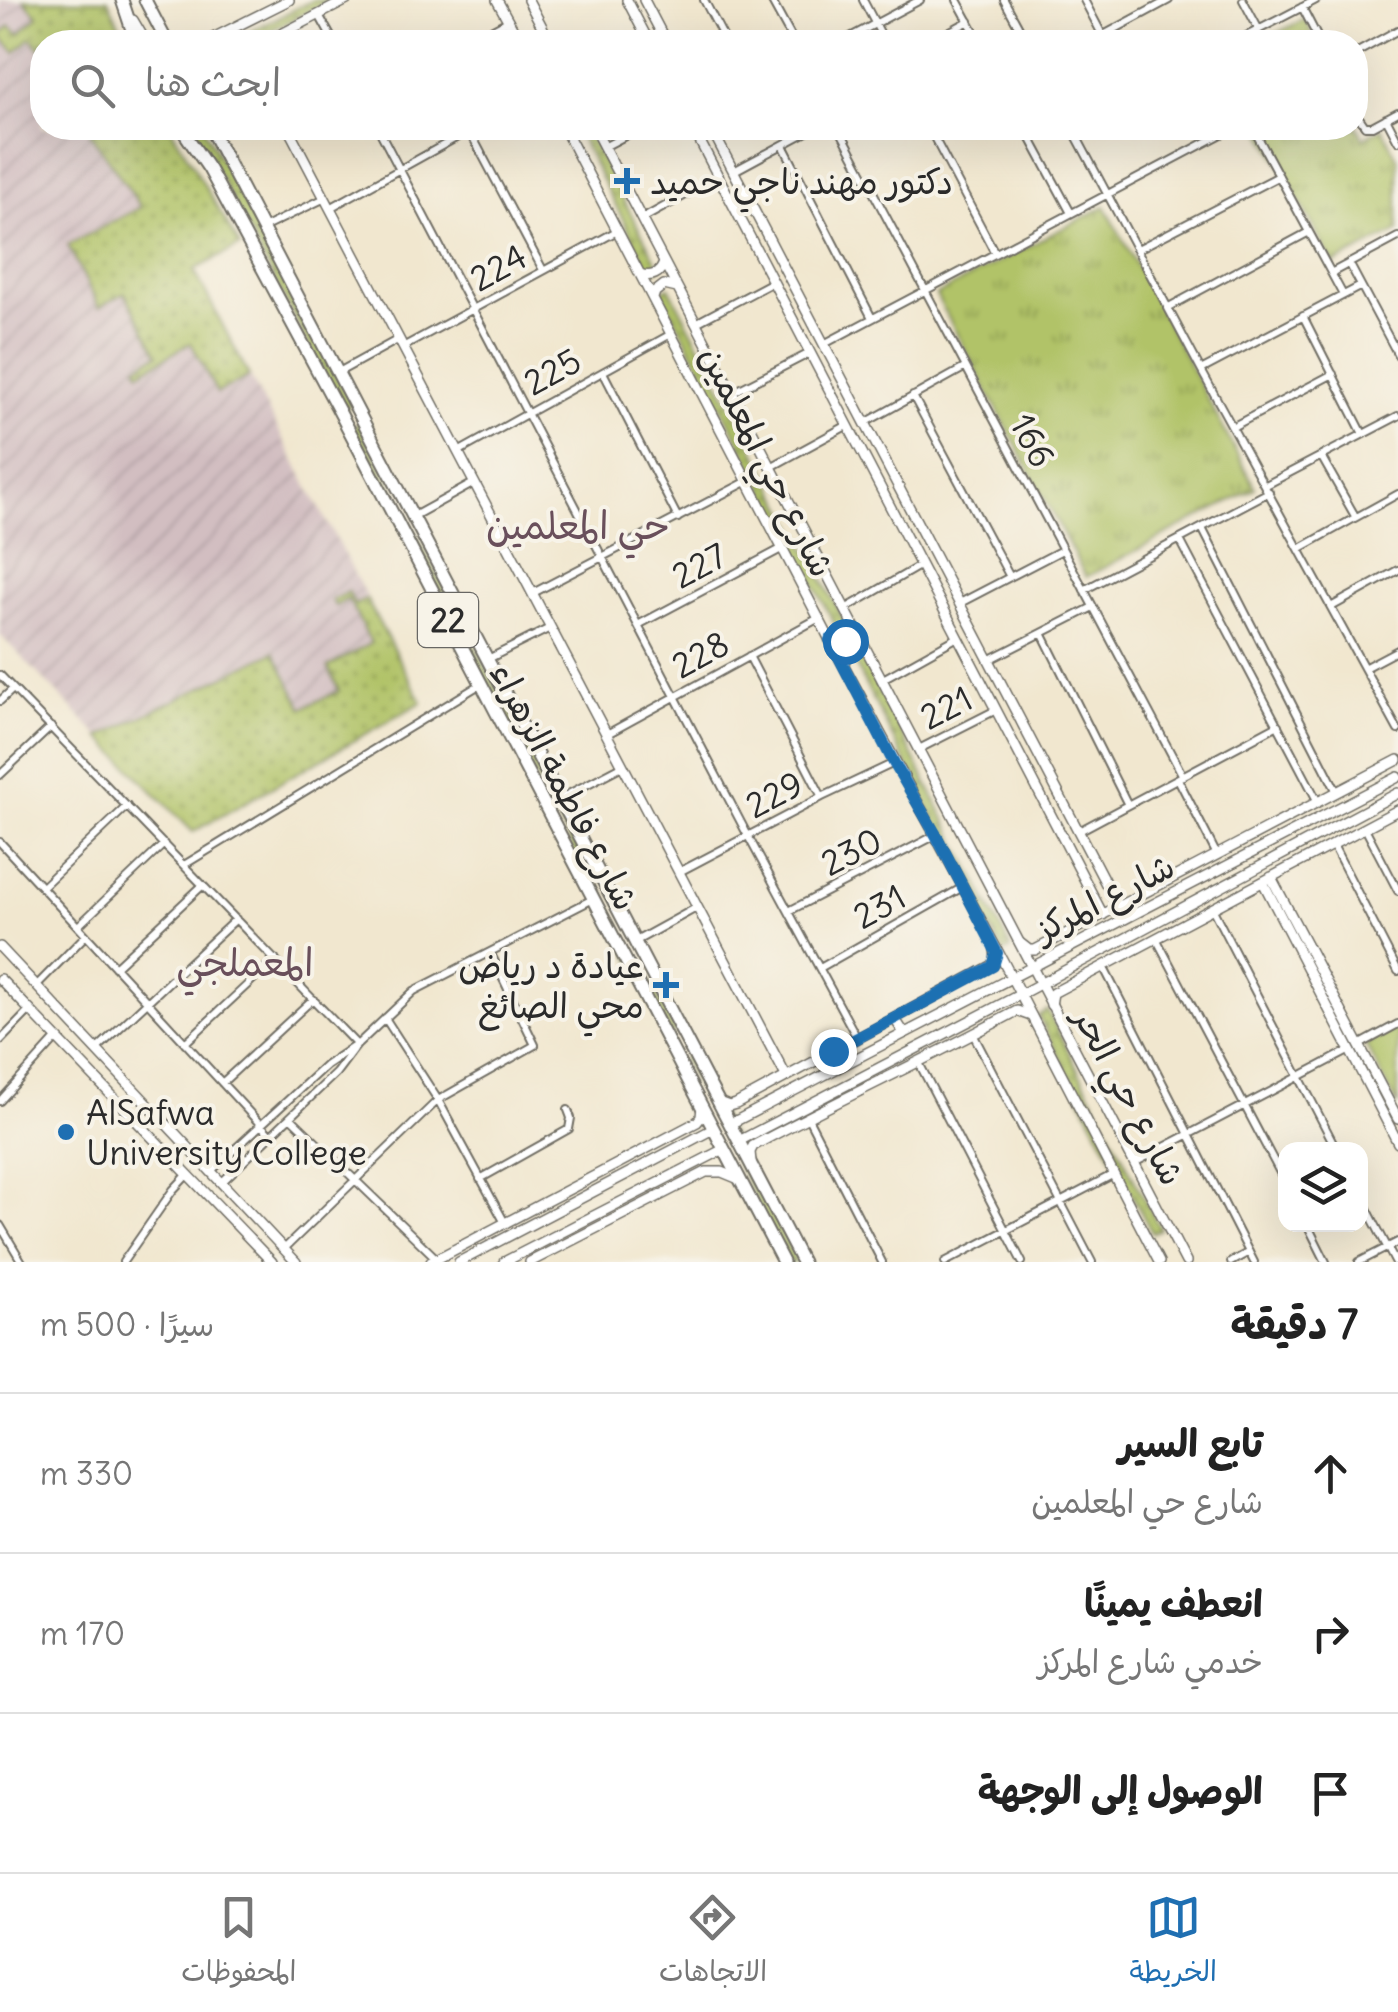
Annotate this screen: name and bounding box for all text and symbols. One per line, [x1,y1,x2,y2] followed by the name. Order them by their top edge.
[30,30,1368,140] search box
[65,58,120,113] icon: search
[145,59,281,106] text: ابحث هنا
[650,159,953,213] place label: دكتور مهند ناجي حميد
[614,168,640,194] marker: دكتور مهند ناجي حميد
[462,234,534,300] street label: 224
[516,338,588,404] street label: 225
[682,338,845,589] street label: شارع حي المعلمين
[1001,406,1065,474] street label: 166
[486,502,670,559] district label: حي المعلمين
[664,533,734,597] street label: 227
[418,593,478,647] road number: 22
[823,619,869,665] route start
[664,621,736,687] street label: 228
[478,654,649,919] street label: شارع فاطمة الزهراء
[913,676,979,738] street label: 221
[738,761,810,827] street label: 229
[813,817,889,885] street label: 230
[1024,843,1183,956] street label: شارع المركز
[845,874,913,938] street label: 231
[176,939,314,996] district label: المعملجي
[458,943,644,1037] place label: عيادة د رياض محي الصائغ
[653,972,679,998] marker: عيادة د رياض محي الصائغ
[1055,997,1195,1197] street label: شارع حي الحر
[811,1029,857,1075] route end
[86,1090,367,1174] place label: AlSafwa University College
[55,1121,77,1143] marker: AlSafwa University College
[1278,1142,1368,1232] map controls
[1278,1142,1368,1232] button: layers
[1231,1298,1358,1350] text: 7 دقيقة
[40,1304,214,1345] text: سيرًا · 500 m
[1119,1420,1263,1467] text: تابع السير
[1303,1446,1358,1501] icon: ahead
[40,1453,133,1494] text: 330 m
[1031,1481,1263,1522] text: شارع حي المعلمين
[1084,1580,1263,1627] text: انعطف يمينًا
[1303,1606,1358,1661] icon: right
[40,1613,125,1654] text: 170 m
[1038,1641,1263,1682] text: خدمي شارع المركز
[1303,1766,1358,1821] icon: arrive
[978,1767,1263,1814] text: الوصول إلى الوجهة
[181,1890,297,1996] tab: المحفوظات
[659,1890,767,1996] tab: الاتجاهات
[1129,1890,1217,1996] tab: الخريطة

